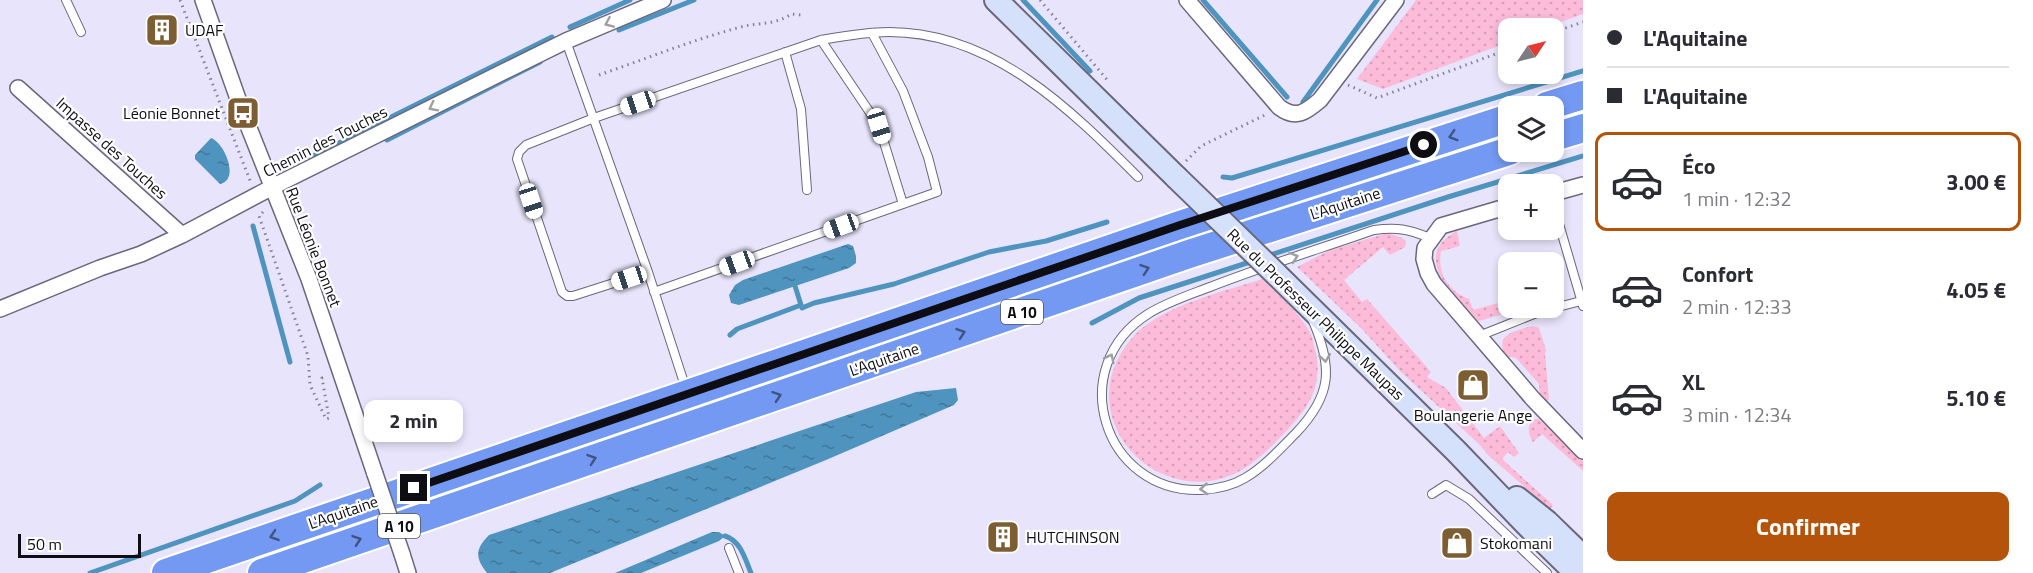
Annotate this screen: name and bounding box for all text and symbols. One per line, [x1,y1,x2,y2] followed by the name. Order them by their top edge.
[144,12,180,48] building icon: UDAF
[605,16,616,28] one-way arrow
[185,18,223,42] place label: UDAF
[1498,18,1564,84] north arrow
[1498,18,1564,318] map controls
[1643,21,1748,55] text: L'Aquitaine
[1643,79,1748,113] text: L'Aquitaine
[618,89,658,117] car
[51,91,173,205] street label: Impasse des Touches
[225,95,261,131] bus stop icon: Léonie Bonnet
[1498,96,1564,162] button: layers
[259,99,391,183] street label: Chemin des Touches
[429,99,440,111] one-way arrow
[123,101,220,125] place label: Léonie Bonnet
[865,106,893,146] car
[1448,129,1459,141] one-way arrow
[1410,131,1437,158] route start
[1682,149,1715,183] text: Éco
[1610,155,1664,209] icon: car
[1946,165,2006,199] text: 3.00 €
[1498,174,1564,240] button: +
[1307,180,1383,226] street label: L'Aquitaine
[517,181,545,221] car
[280,183,348,311] street label: Rue Léonie Bonnet
[1682,183,1792,214] text: 1 min · 12:32
[821,211,861,241] car
[1222,223,1410,405] street label: Rue du Professeur Philippe Maupas
[717,248,757,278] car
[1288,252,1299,264] one-way arrow
[1498,252,1564,318] button: −
[1682,257,1753,291] text: Confort
[1610,263,1664,317] icon: car
[609,264,649,292] car
[1140,264,1150,277] one-way arrow
[1946,273,2006,307] text: 4.05 €
[1682,291,1792,322] text: 2 min · 12:33
[1001,300,1043,324] road number: A 10
[955,327,966,340] one-way arrow
[846,336,922,382] street label: L'Aquitaine
[1318,353,1331,363] one-way arrow
[1103,354,1114,365] one-way arrow
[1682,365,1705,399] text: XL
[1455,367,1491,403] shop icon: Boulangerie Ange
[1610,371,1664,425] icon: car
[1946,381,2006,415] text: 5.10 €
[771,391,782,404] one-way arrow
[1682,399,1792,430] text: 3 min · 12:34
[364,401,464,443] callout: 2 min
[1414,403,1532,427] place label: Boulangerie Ange
[389,405,438,436] text: 2 min
[586,454,597,467] one-way arrow
[400,474,427,501] route end
[1200,482,1209,495] one-way arrow
[305,489,381,535] street label: L'Aquitaine
[1607,492,2009,561] button: Confirmer
[378,514,420,538] road number: A 10
[985,519,1021,555] building icon: HUTCHINSON
[1026,525,1120,549] place label: HUTCHINSON
[1439,525,1475,561] shop icon: Stokomani
[269,528,280,541] one-way arrow
[18,531,141,558] scale bar
[1480,531,1552,555] place label: Stokomani
[27,532,62,556] text: 50 m
[351,535,362,548] one-way arrow

